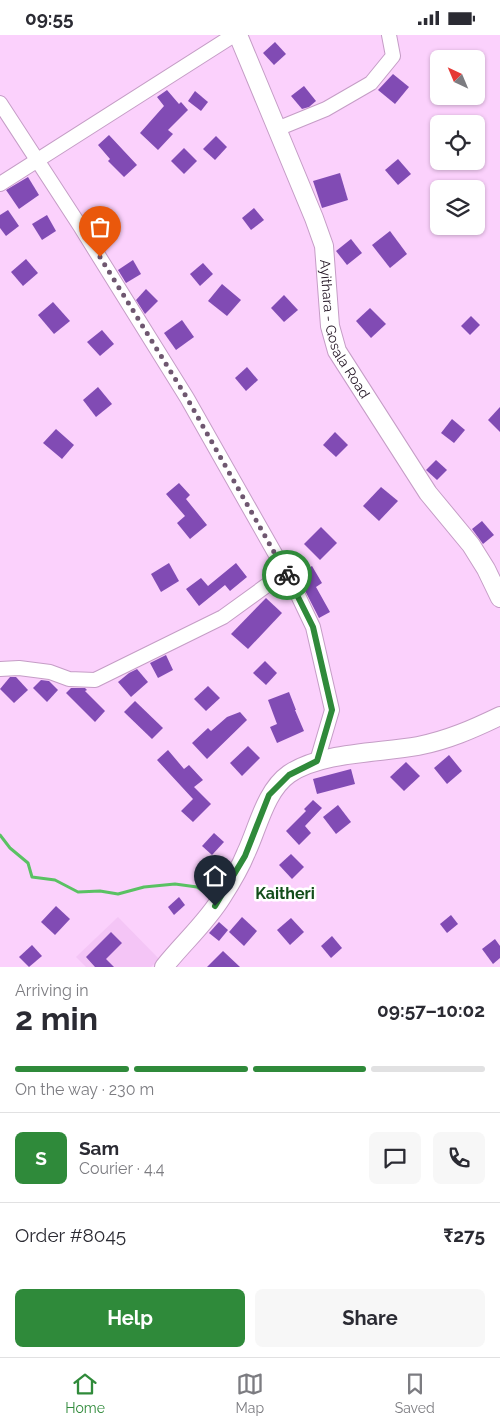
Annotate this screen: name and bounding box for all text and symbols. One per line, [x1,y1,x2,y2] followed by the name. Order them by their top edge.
[25,7,74,29] text: 09:55
[430,50,485,105] north arrow
[430,50,485,235] map controls
[430,115,485,170] button: locate
[430,180,485,235] button: layers
[79,206,121,257] pin
[86,213,114,241] icon: bag
[317,259,373,401] street label: Ayithara - Gosala Road
[262,550,312,600] courier
[273,561,301,589] icon: bike
[194,855,236,906] pin
[201,862,229,890] icon: home
[255,884,315,903] district label: Kaitheri
[15,981,89,1000] text: Arriving in
[377,999,485,1021] text: 09:57–10:02
[15,1000,98,1037] text: 2 min
[15,1080,154,1099] text: On the way · 230 m
[369,1132,421,1184] button: chat
[433,1132,485,1184] button: phone
[79,1137,119,1159] text: Sam
[35,1147,47,1169] text: S
[79,1159,164,1178] text: Courier · 4.4
[15,1224,126,1246] text: Order #8045
[443,1224,485,1246] text: ₹275
[15,1289,245,1347] button: Help
[255,1289,485,1347] button: Share
[65,1370,105,1416] tab: Home
[236,1370,264,1416] tab: Map
[395,1370,435,1416] tab: Saved

